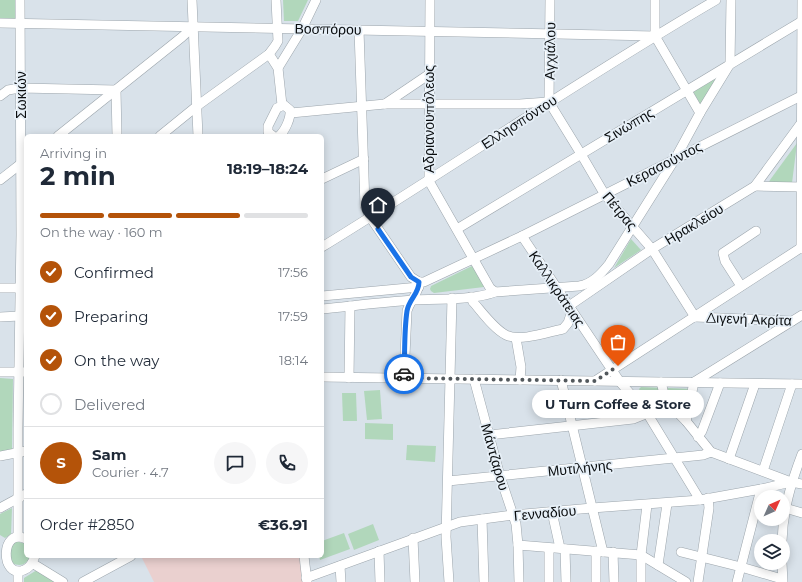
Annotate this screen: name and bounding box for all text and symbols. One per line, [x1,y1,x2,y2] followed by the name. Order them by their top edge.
[294,19,362,39] street label: Βοσπόρου
[540,22,560,80] street label: Αγχιάλου
[420,65,438,173] street label: Αδριανουπόλεως
[12,71,30,119] street label: Σωκιών
[478,91,560,153] street label: Ελλησπόντου
[601,103,657,147] street label: Σινώπης
[623,137,705,191] street label: Κερασούντος
[40,145,107,161] text: Arriving in
[227,159,308,178] text: 18:19–18:24
[40,160,116,192] text: 2 min
[361,188,395,229] pin
[599,188,641,234] street label: Πέτρας
[367,194,389,216] icon: home
[661,199,727,249] street label: Ηρακλείου
[40,224,163,240] text: On the way · 160 m
[525,247,589,331] street label: Καλλικράτειας
[40,261,62,283] icon: check
[74,263,154,282] text: Confirmed
[278,264,308,280] text: 17:56
[40,305,62,327] icon: check
[74,307,149,326] text: Preparing
[278,308,308,324] text: 17:59
[706,309,792,329] street label: Διγενή Ακρίτα
[601,325,635,366] pin
[607,331,629,353] icon: bag
[40,349,62,371] icon: check
[74,351,159,370] text: On the way
[279,352,308,368] text: 18:14
[384,354,424,394] courier
[393,363,415,385] icon: car
[532,390,704,418] callout: U Turn Coffee & Store
[74,395,146,414] text: Delivered
[545,396,691,412] text: U Turn Coffee & Store
[477,421,513,493] street label: Μάντζαρου
[214,442,256,484] button: chat
[266,442,308,484] button: phone
[92,445,127,464] text: Sam
[56,453,66,472] text: S
[547,456,613,480] street label: Μυτιλήνης
[92,464,169,480] text: Courier · 4.7
[754,490,790,526] north arrow
[754,490,790,570] map controls
[513,501,577,525] street label: Γενναδίου
[40,515,135,534] text: Order #2850
[258,515,308,534] text: €36.91
[754,534,790,570] button: layers

